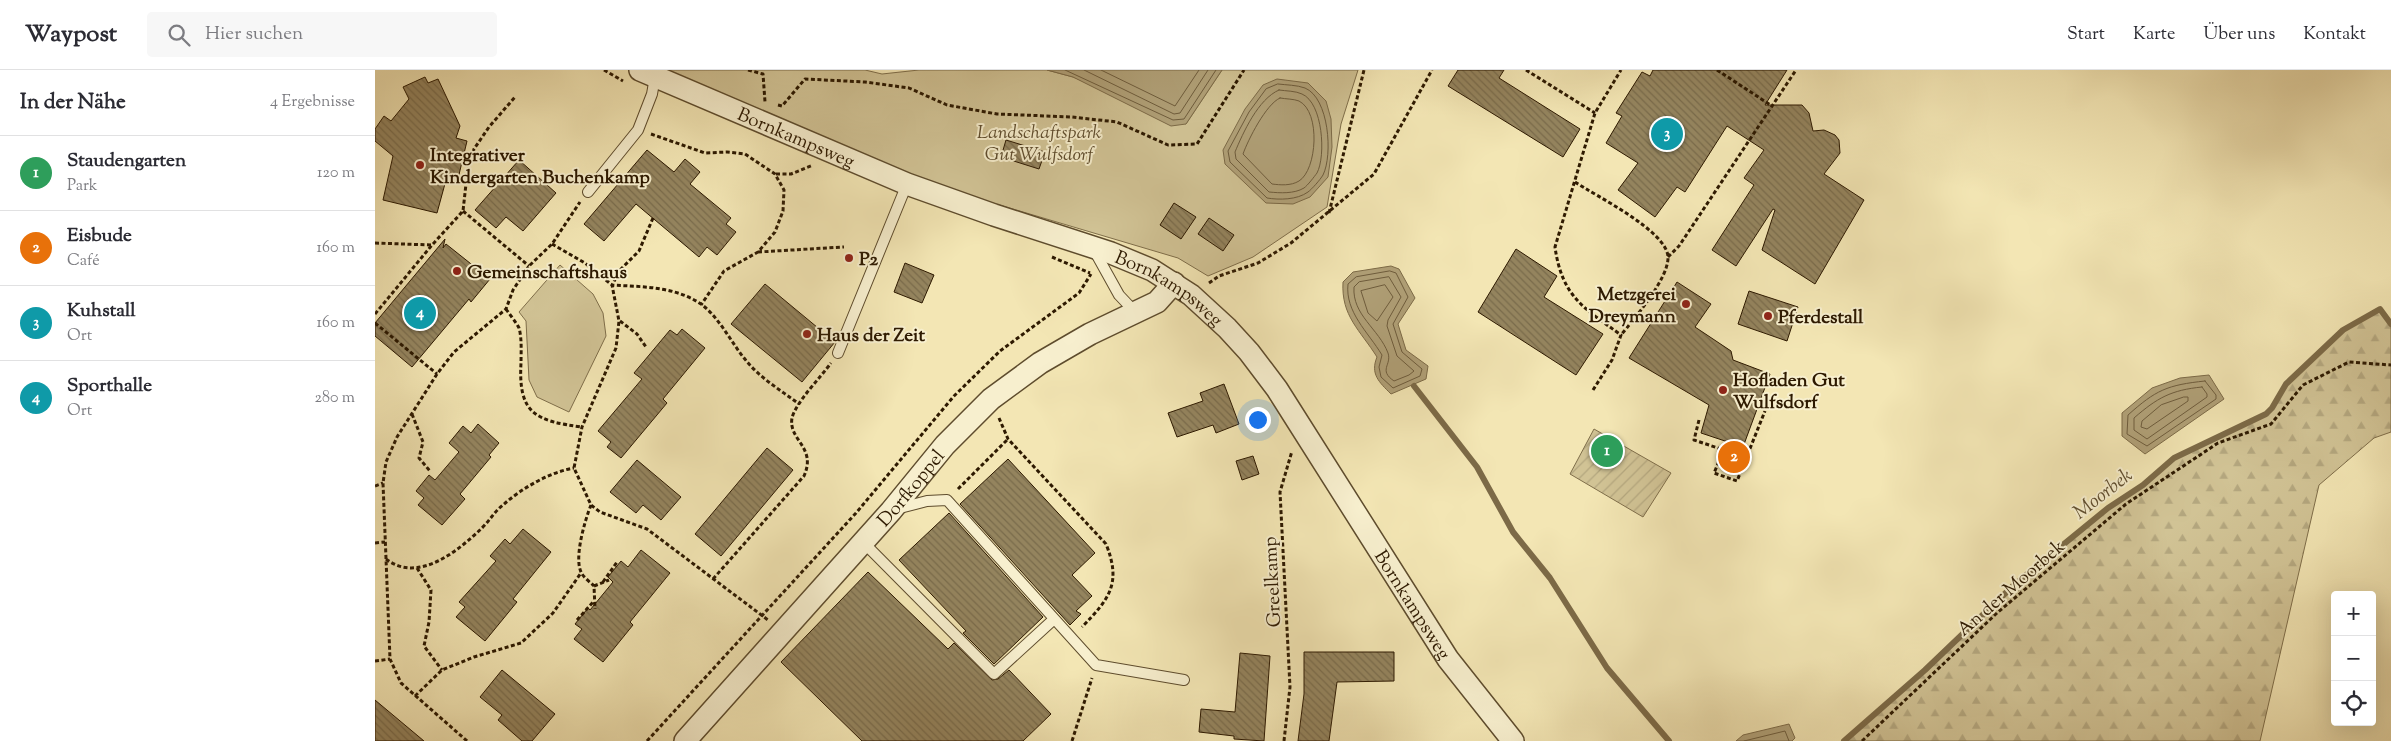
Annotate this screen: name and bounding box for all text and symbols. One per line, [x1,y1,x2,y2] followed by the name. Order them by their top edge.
[147,12,497,57] search box
[25,18,117,52] text: Waypost
[165,21,193,49] icon: search
[205,21,303,48] text: Hier suchen
[2067,22,2105,48] text: Start
[2133,22,2175,48] text: Karte
[2203,22,2275,48] text: Über uns
[2303,22,2366,48] text: Kontakt
[20,88,126,118] text: In der Nähe
[270,91,355,114] text: 4 Ergebnisse
[732,102,858,176] street label: Bornkampsweg
[1651,115,1683,153] pin: 3
[977,120,1102,169] park label: Landschaftspark Gut Wulfsdorf
[430,143,650,192] place label: Integrativer Kindergarten Buchenkamp
[67,148,186,175] text: Staudengarten
[414,159,426,171] marker: Integrativer Kindergarten Buchenkamp
[33,162,39,185] text: 1
[317,162,355,185] text: 120 m
[67,175,98,198] text: Park
[67,223,132,250] text: Eisbude
[32,237,40,260] text: 2
[317,237,355,260] text: 160 m
[1110,245,1228,334] street label: Bornkampsweg
[859,247,878,274] place label: P2
[67,250,100,273] text: Café
[843,252,855,264] marker: P2
[467,260,627,287] place label: Gemeinschaftshaus
[451,265,463,277] marker: Gemeinschaftshaus
[1589,282,1677,331] place label: Metzgerei Dreymann
[404,294,436,332] pin: 4
[67,298,136,325] text: Kuhstall
[1680,298,1692,310] marker: Metzgerei Dreymann
[1778,305,1864,332] place label: Pferdestall
[1762,310,1774,322] marker: Pferdestall
[33,312,39,335] text: 3
[317,312,355,335] text: 160 m
[817,323,925,350] place label: Haus der Zeit
[67,325,92,348] text: Ort
[801,328,813,340] marker: Haus der Zeit
[1733,368,1845,417] place label: Hofladen Gut Wulfsdorf
[67,373,152,400] text: Sporthalle
[1717,384,1729,396] marker: Hofladen Gut Wulfsdorf
[32,387,40,410] text: 4
[314,387,355,410] text: 280 m
[67,400,92,423] text: Ort
[1245,407,1271,433] your location
[1591,432,1623,470] pin: 1
[1718,438,1750,476] pin: 2
[872,445,952,534] street label: Dorfkoppel
[2068,462,2140,528] water label: Moorbek
[1952,534,2072,644] street label: An der Moorbek
[1258,536,1289,628] street label: Greelkamp
[1366,545,1456,666] street label: Bornkampsweg
[2331,591,2376,726] map controls
[2331,591,2376,636] button: +
[2331,636,2376,681] button: −
[2331,681,2376,726] button: locate

